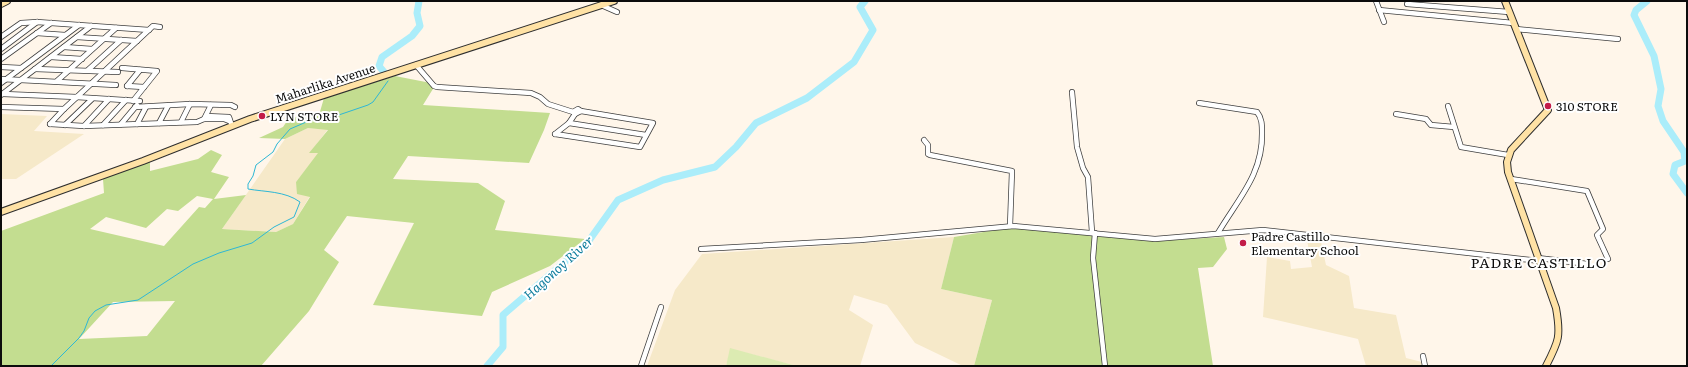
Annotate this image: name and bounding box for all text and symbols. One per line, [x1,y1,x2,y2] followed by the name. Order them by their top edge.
[273,58,377,108] street label: Maharlika Avenue
[1556,97,1618,115] place label: 310 STORE
[1543,101,1553,111] marker: 310 STORE
[270,107,339,125] place label: LYN STORE
[257,111,267,121] marker: LYN STORE
[1251,227,1359,259] place label: Padre Castillo Elementary School
[519,231,597,303] water label: Hagonoy River
[1238,238,1248,248] marker: Padre Castillo Elementary School
[1471,252,1607,272] district label: PADRE CASTILLO

